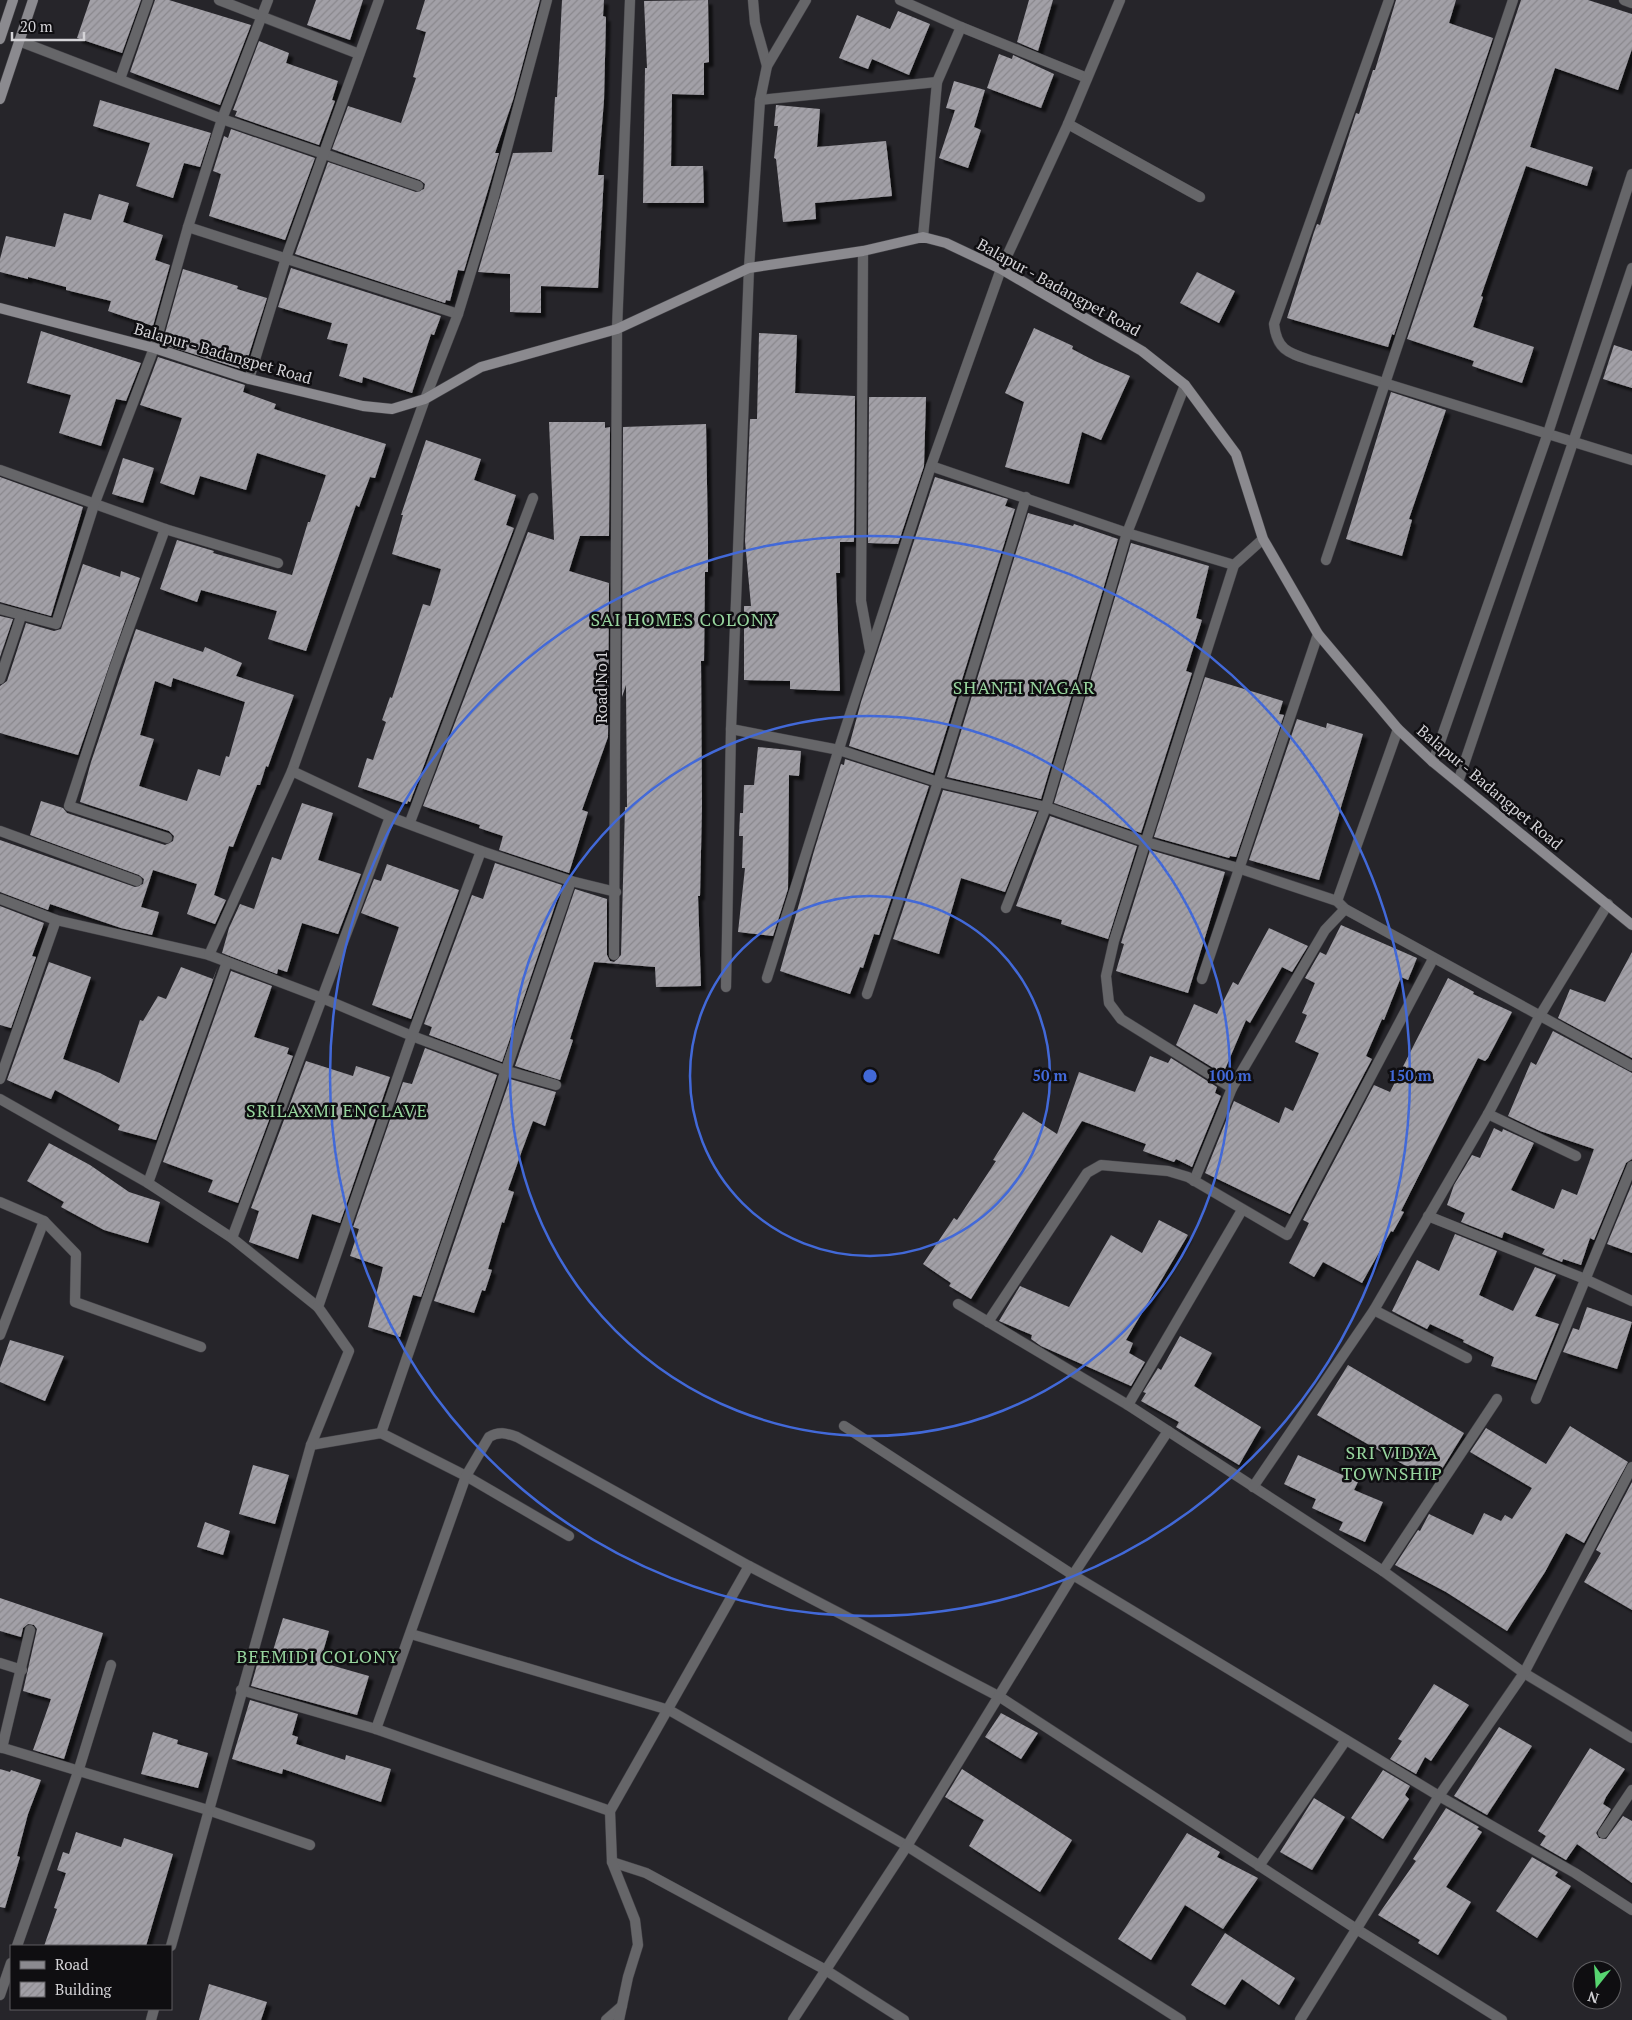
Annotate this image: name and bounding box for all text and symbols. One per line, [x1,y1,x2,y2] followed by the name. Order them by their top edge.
[12,10,85,42] scale bar
[20,16,53,36] text: 20 m
[973,233,1145,341] street label: Balapur - Badangpet Road
[132,317,315,389] street label: Balapur - Badangpet Road
[590,607,778,631] district label: SAI HOMES COLONY
[590,651,612,723] street label: Road No 1
[953,675,1095,699] district label: SHANTI NAGAR
[1412,719,1568,855] street label: Balapur - Badangpet Road
[1033,1065,1068,1085] text: 50 m
[1208,1065,1252,1085] text: 100 m
[1388,1065,1432,1085] text: 150 m
[861,1067,879,1085] centre of rings
[246,1098,428,1122] district label: SRILAXMI ENCLAVE
[1341,1440,1443,1485] district label: SRI VIDYA TOWNSHIP
[236,1644,400,1668] district label: BEEMIDI COLONY
[10,1945,172,2010] legend
[55,1954,88,1974] text: Road
[1572,1960,1622,2010] north arrow
[55,1979,113,1999] text: Building
[1585,1987,1601,2009] text: N

